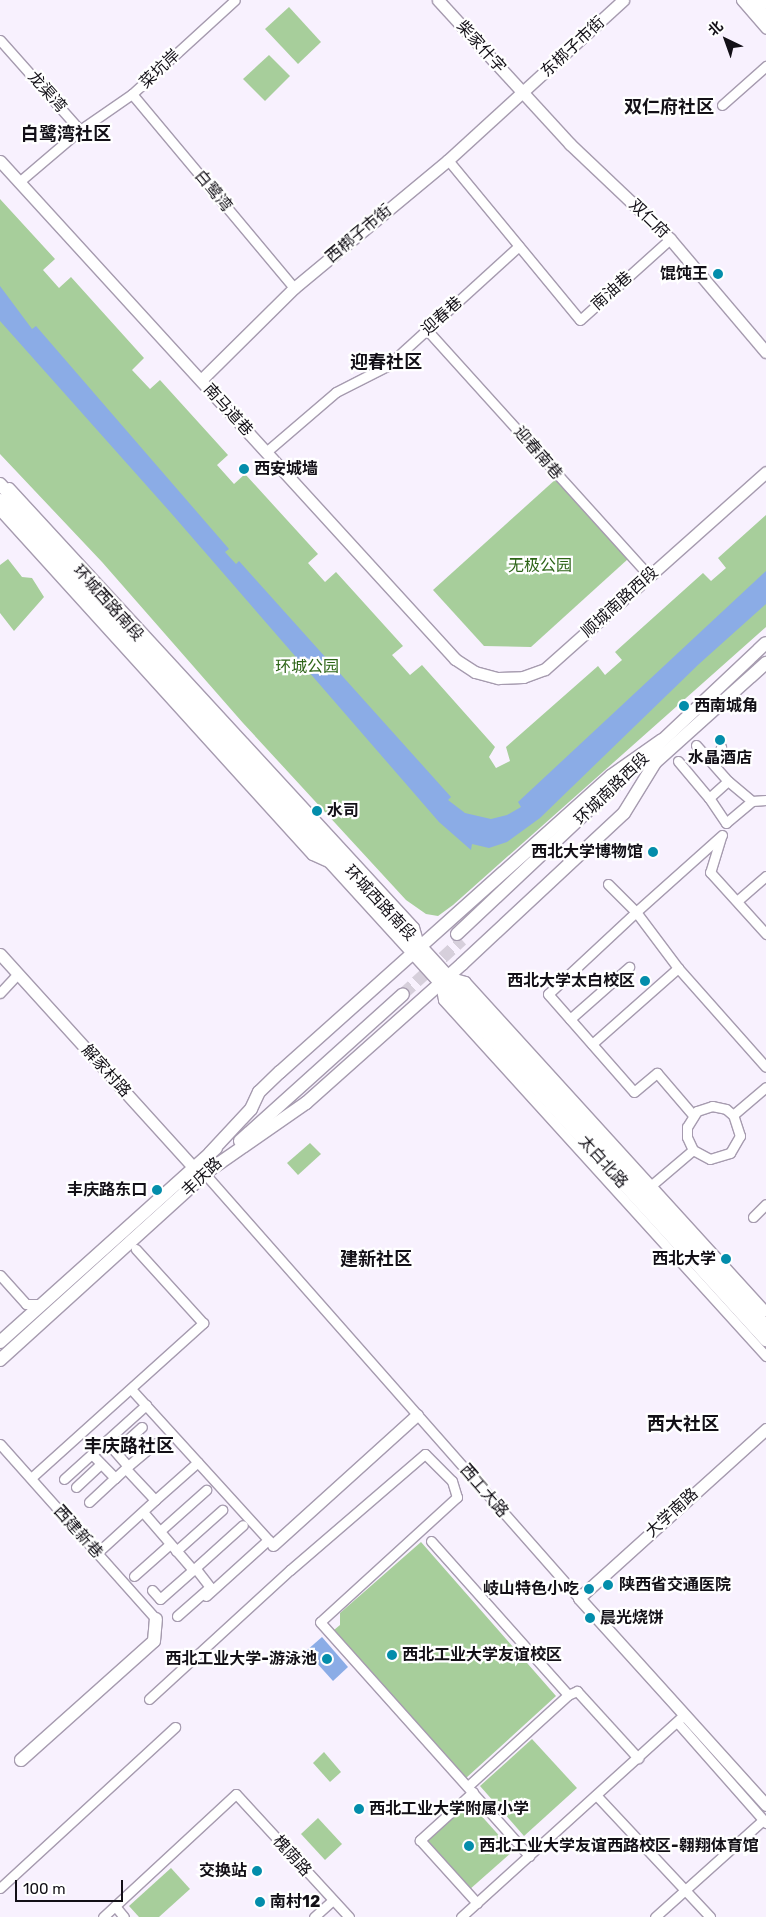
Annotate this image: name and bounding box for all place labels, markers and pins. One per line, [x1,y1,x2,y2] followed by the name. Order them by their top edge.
[660,264,708,284] place label: 馄饨王
[712,268,724,280] marker: 馄饨王
[254,459,318,479] place label: 西安城墙
[238,463,250,475] marker: 西安城墙
[694,696,758,716] place label: 西南城角
[678,700,690,712] marker: 西南城角
[714,734,726,746] marker: 水晶酒店
[688,748,752,768] place label: 水晶酒店
[327,801,359,821] place label: 水司
[311,805,323,817] marker: 水司
[531,842,643,862] place label: 西北大学博物馆
[647,846,659,858] marker: 西北大学博物馆
[507,971,635,991] place label: 西北大学太白校区
[639,975,651,987] marker: 西北大学太白校区
[67,1180,147,1200] place label: 丰庆路东口
[151,1184,163,1196] marker: 丰庆路东口
[652,1249,716,1269] place label: 西北大学
[720,1253,732,1265] marker: 西北大学
[619,1575,731,1595] place label: 陕西省交通医院
[601,1578,615,1592] marker: 陕西省交通医院
[483,1579,579,1599] place label: 岐山特色小吃
[583,1583,595,1595] marker: 岐山特色小吃
[600,1608,664,1628] place label: 晨光烧饼
[584,1612,596,1624] marker: 晨光烧饼
[402,1645,562,1665] place label: 西北工业大学友谊校区
[165,1649,317,1669] place label: 西北工业大学-游泳池
[386,1649,398,1661] marker: 西北工业大学友谊校区
[321,1653,333,1665] marker: 西北工业大学-游泳池
[369,1799,529,1819] place label: 西北工业大学附属小学
[353,1803,365,1815] marker: 西北工业大学附属小学
[479,1836,759,1856] place label: 西北工业大学友谊西路校区-翱翔体育馆
[463,1840,475,1852] marker: 西北工业大学友谊西路校区-翱翔体育馆
[199,1861,247,1881] place label: 交换站
[251,1865,263,1877] marker: 交换站
[270,1892,320,1912] place label: 南村12
[254,1896,266,1908] marker: 南村12

